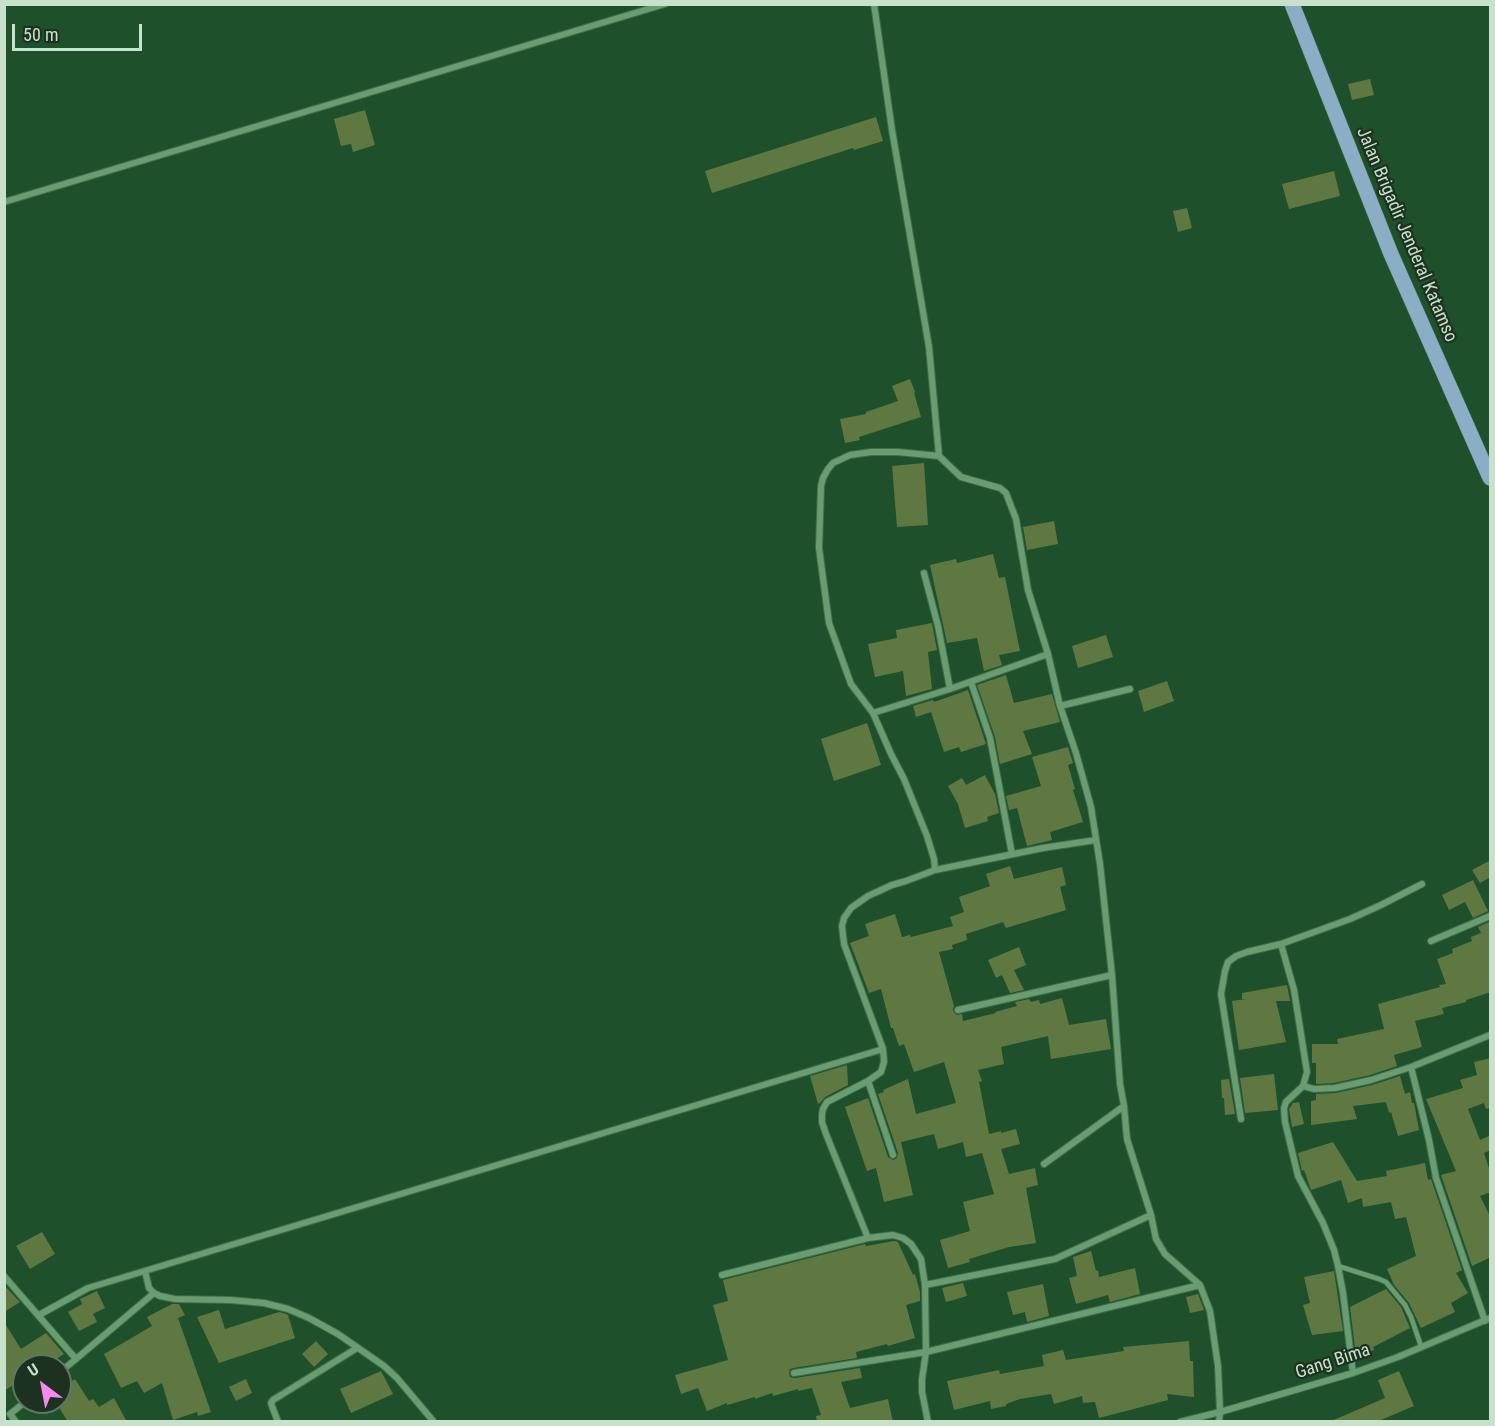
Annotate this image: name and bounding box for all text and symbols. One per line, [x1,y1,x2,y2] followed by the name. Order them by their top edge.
[15,12,146,50] scale bar
[23,24,58,45] text: 50 m
[1351,124,1461,346] street label: Jalan Brigadir Jenderal Katamso
[1293,1340,1373,1384] street label: Gang Bima
[12,1354,72,1414] north arrow
[24,1360,42,1380] text: U

